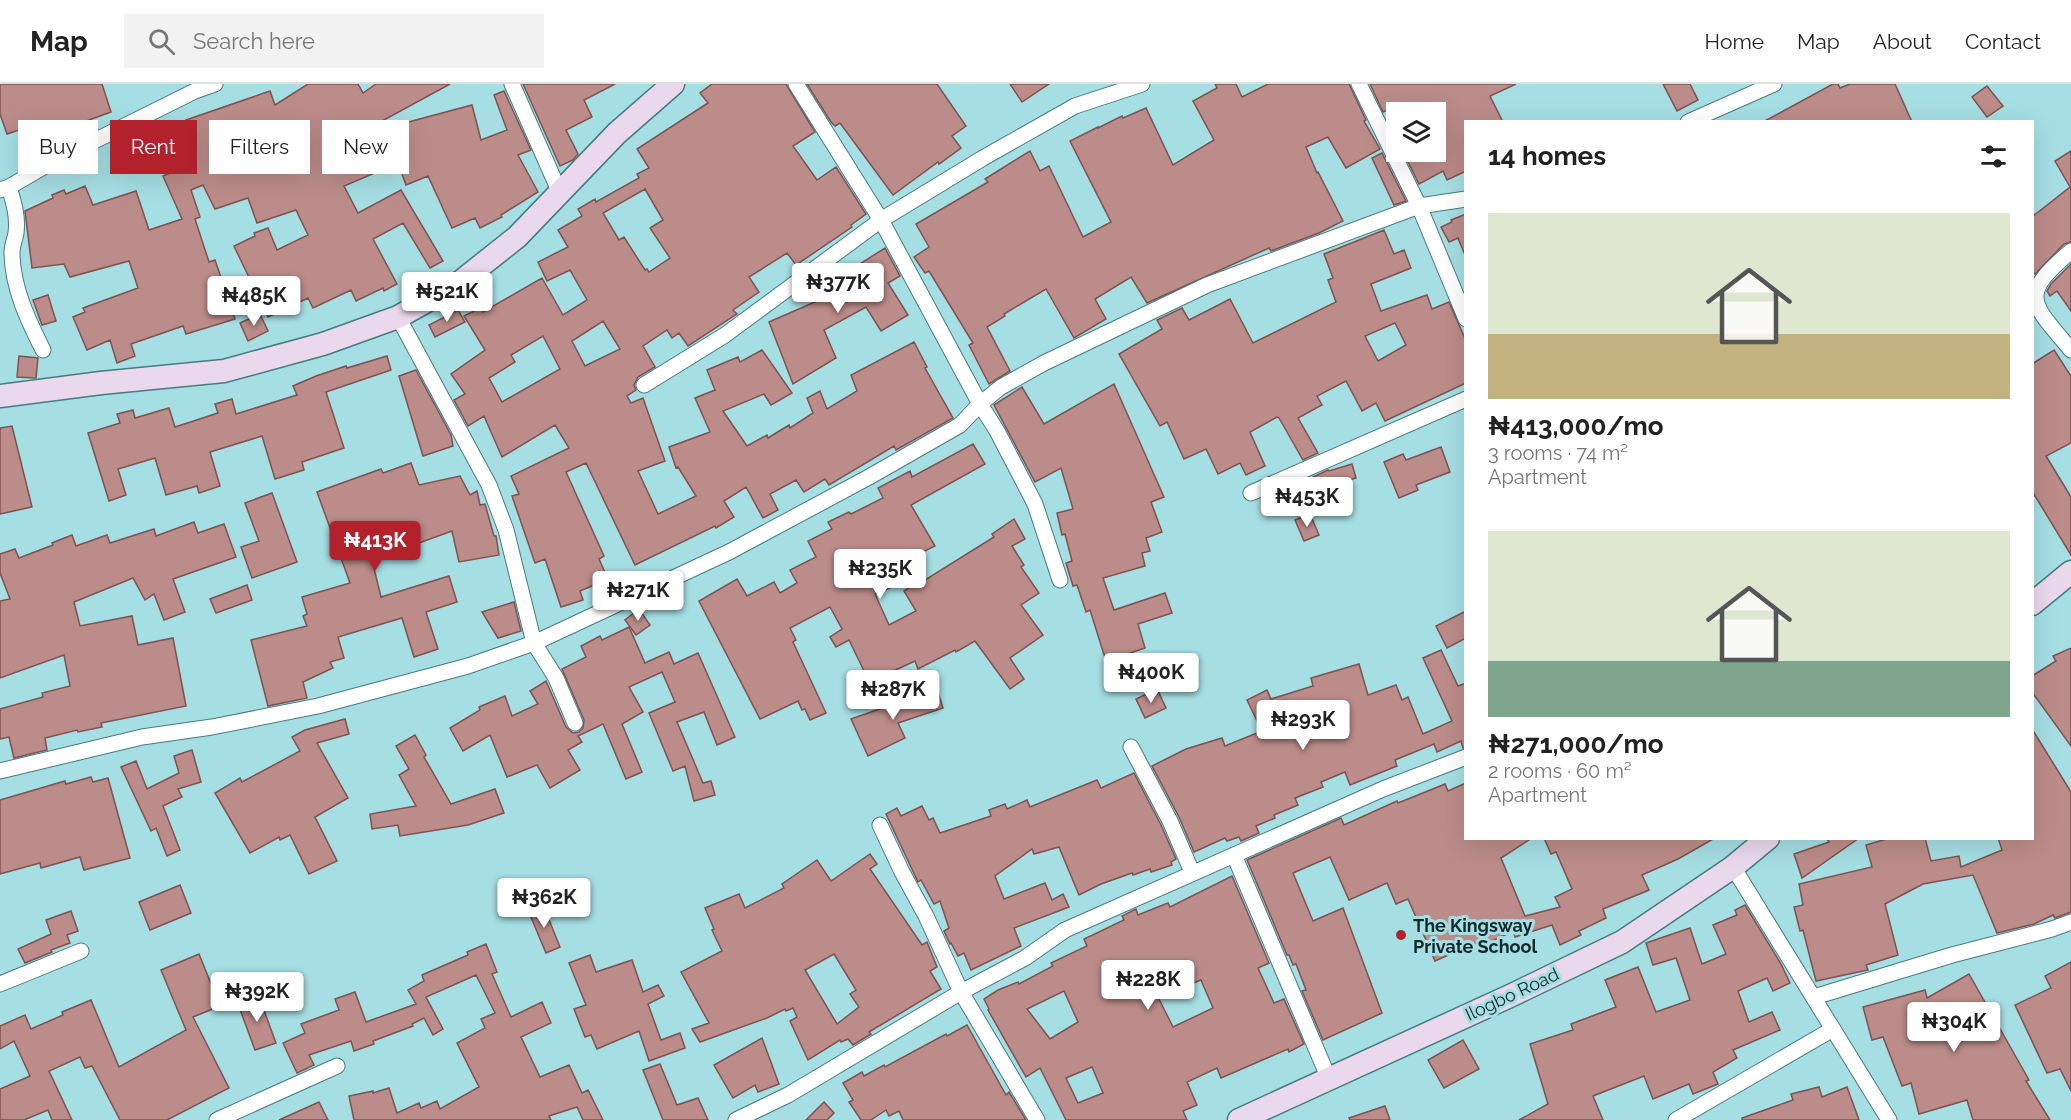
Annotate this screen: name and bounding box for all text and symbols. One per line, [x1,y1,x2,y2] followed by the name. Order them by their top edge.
[124,14,544,68] search box
[30,25,88,58] text: Map
[145,25,178,58] icon: search
[193,28,315,54] text: Search here
[1705,29,1764,54] text: Home
[1797,29,1840,54] text: Map
[1873,29,1932,54] text: About
[1965,29,2041,54] text: Contact
[1386,102,1446,162] map controls
[1386,102,1446,162] button: layers
[18,120,98,174] chip: Buy
[110,120,197,174] chip: Rent
[209,120,310,174] chip: Filters
[322,120,409,174] chip: New
[1977,140,2010,173] icon: filters
[1488,141,1606,171] text: 14 homes
[1695,252,1803,360] icon: home
[796,263,880,314] pin: ₦377K
[806,270,870,294] text: ₦377K
[405,272,489,323] pin: ₦521K
[212,276,296,327] pin: ₦485K
[416,279,478,303] text: ₦521K
[221,283,287,307] text: ₦485K
[1488,411,1664,441] text: ₦413,000/mo
[1488,441,1628,465] text: 3 rooms · 74 m²
[1488,465,1587,489] text: Apartment
[1265,477,1349,528] pin: ₦453K
[1275,484,1339,508] text: ₦453K
[333,521,417,572] pin: ₦413K
[343,528,407,552] text: ₦413K
[838,549,922,600] pin: ₦235K
[848,556,912,580] text: ₦235K
[1695,570,1803,678] icon: home
[596,571,680,622] pin: ₦271K
[607,578,669,602] text: ₦271K
[1109,653,1193,704] pin: ₦400K
[1118,660,1184,684] text: ₦400K
[851,670,935,721] pin: ₦287K
[860,677,926,701] text: ₦287K
[1261,700,1345,751] pin: ₦293K
[1271,707,1335,731] text: ₦293K
[1488,729,1663,759] text: ₦271,000/mo
[1488,759,1632,783] text: 2 rooms · 60 m²
[1488,783,1587,807] text: Apartment
[502,878,586,929] pin: ₦362K
[511,885,577,909] text: ₦362K
[1413,915,1537,957] place label: The Kingsway Private School
[1394,928,1408,942] marker: The Kingsway Private School
[1106,960,1190,1011] pin: ₦228K
[1462,963,1562,1025] street label: Ilogbo Road
[1115,967,1181,991] text: ₦228K
[215,972,299,1023] pin: ₦392K
[225,979,289,1003] text: ₦392K
[1912,1002,1996,1053] pin: ₦304K
[1921,1009,1987,1033] text: ₦304K

